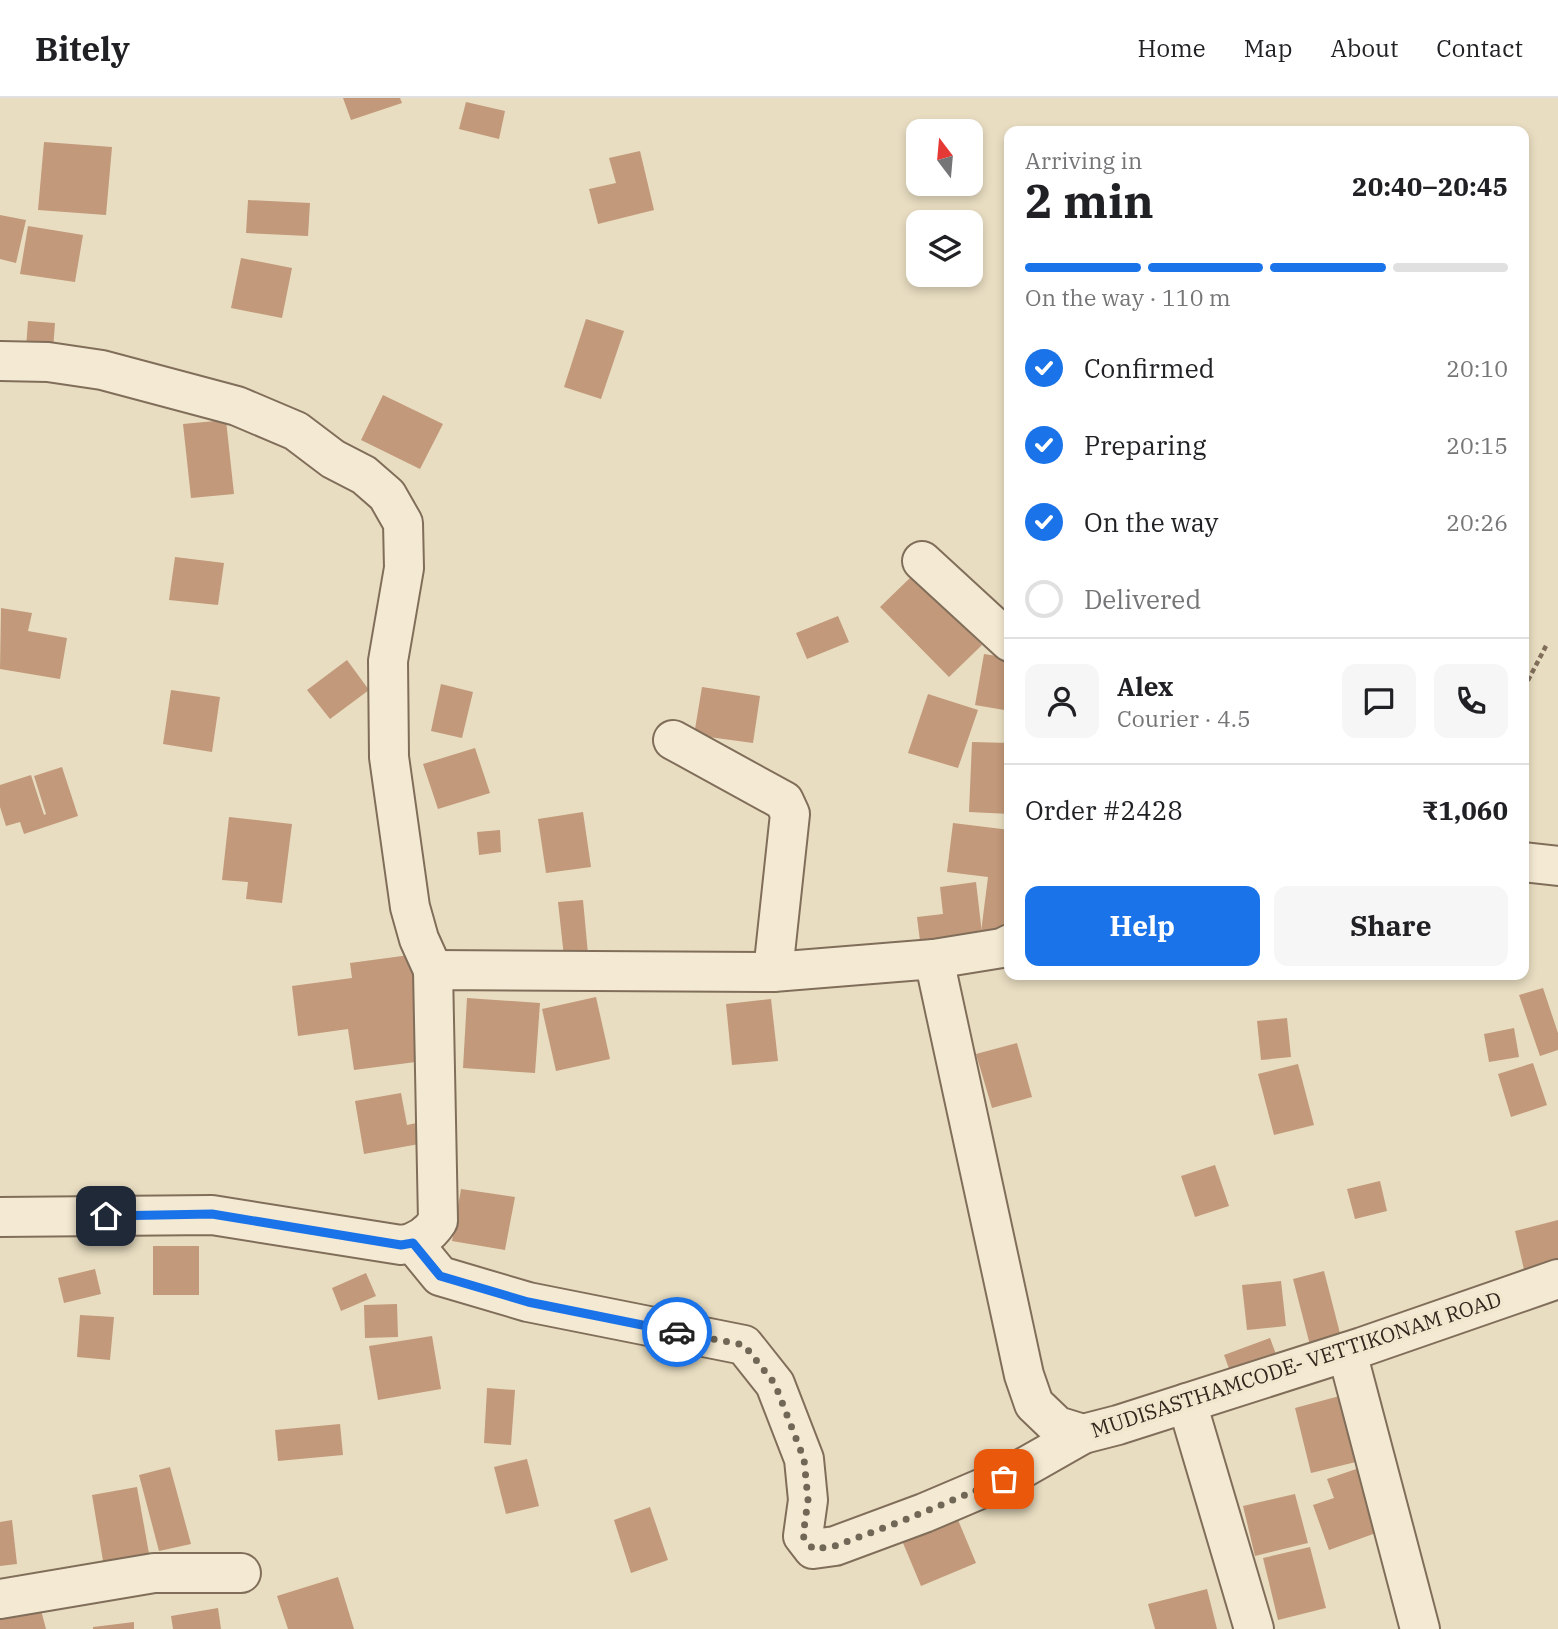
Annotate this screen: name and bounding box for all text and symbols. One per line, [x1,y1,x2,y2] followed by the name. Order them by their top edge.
[35,27,130,70] text: Bitely
[1138,32,1206,64] text: Home
[1244,32,1292,64] text: Map
[1330,32,1398,64] text: About
[1436,32,1523,64] text: Contact
[906,119,984,196] north arrow
[906,119,983,287] map controls
[1025,145,1142,175] text: Arriving in
[1352,169,1508,203] text: 20:40–20:45
[1025,171,1154,231] text: 2 min
[906,210,983,287] button: layers
[1025,282,1231,312] text: On the way · 110 m
[1025,349,1063,387] icon: check
[1084,351,1215,385] text: Confirmed
[1446,353,1508,383] text: 20:10
[1025,426,1063,464] icon: check
[1084,428,1206,462] text: Preparing
[1446,430,1508,460] text: 20:15
[1025,503,1063,541] icon: check
[1084,505,1218,539] text: On the way
[1446,507,1508,537] text: 20:26
[1084,582,1201,616] text: Delivered
[1025,664,1099,738] button: person
[1342,664,1416,738] button: chat
[1434,664,1508,738] button: phone
[1117,669,1173,703] text: Alex
[1117,703,1251,733] text: Courier · 4.5
[1025,793,1183,827] text: Order #2428
[1422,793,1508,827] text: ₹1,060
[1025,886,1260,966] button: Help
[1274,886,1508,966] button: Share
[76,1186,136,1246] pin
[87,1197,125,1235] icon: home
[1087,1284,1505,1444] street label: MUDISASTHAMCODE- VETTIKONAM ROAD
[642,1297,712,1367] courier
[658,1313,696,1351] icon: car
[974,1449,1034,1509] pin
[985,1460,1023,1498] icon: bag

